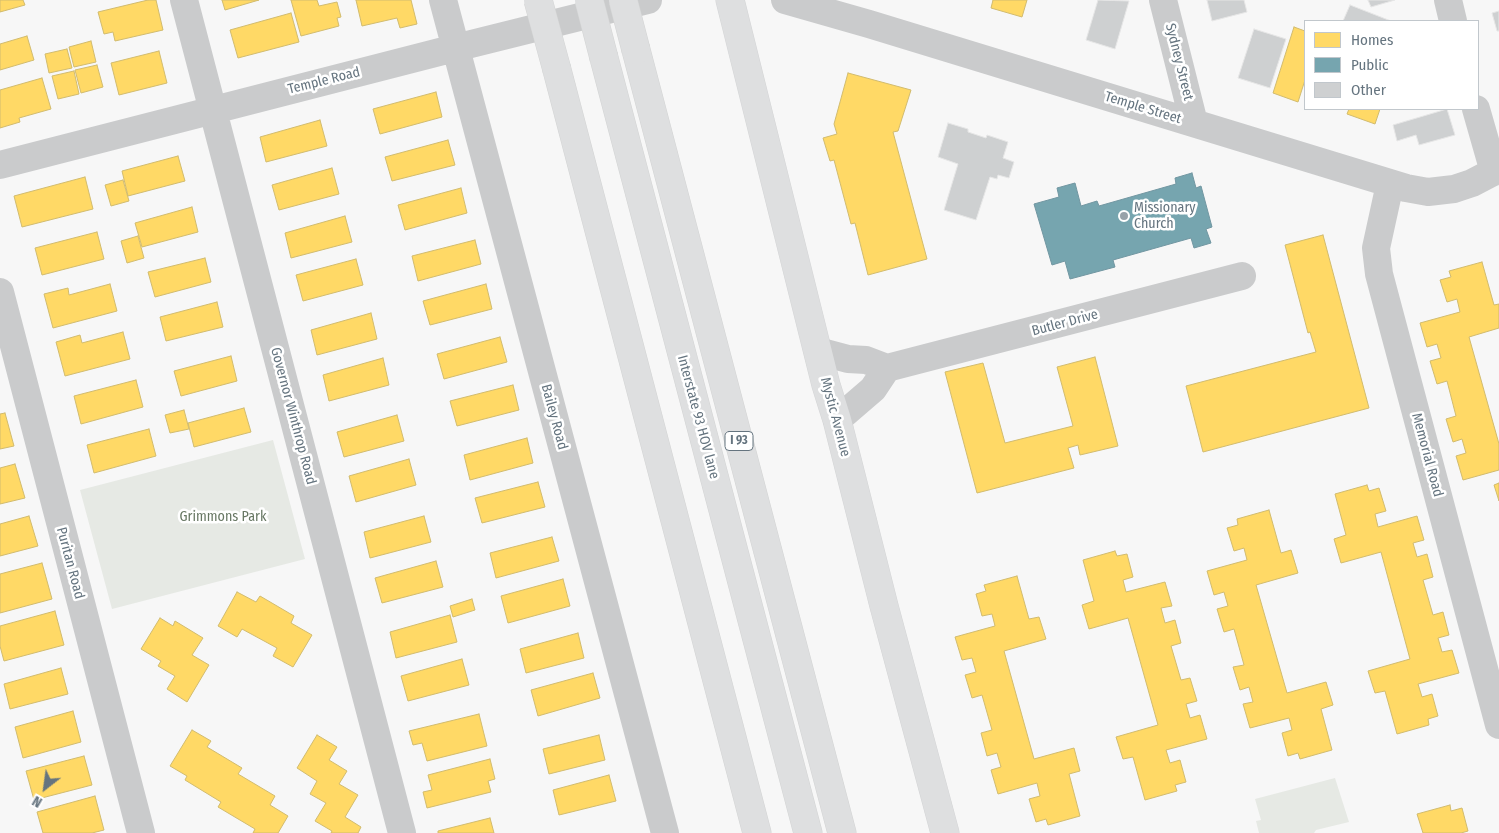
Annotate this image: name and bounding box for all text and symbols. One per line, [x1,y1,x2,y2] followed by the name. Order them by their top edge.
[1304,20,1479,110] legend
[1161,22,1197,102] street label: Sydney Street
[1351,31,1393,49] text: Homes
[1351,56,1388,74] text: Public
[286,64,362,98] street label: Temple Road
[1351,81,1386,99] text: Other
[1103,88,1183,128] street label: Temple Street
[1134,200,1196,232] place label: Missionary Church
[1118,210,1130,222] marker: Missionary Church
[1030,306,1100,340] street label: Butler Drive
[267,346,319,486] street label: Governor Winthrop Road
[673,353,723,481] street label: Interstate 93 HOV lane
[816,375,854,459] street label: Mystic Avenue
[537,382,571,452] street label: Bailey Road
[1408,411,1446,499] street label: Memorial Road
[725,432,753,451] road number: I 93
[180,509,266,525] park label: Grimmons Park
[52,525,88,601] street label: Puritan Road
[20,763,70,813] north arrow
[29,792,45,811] text: N

